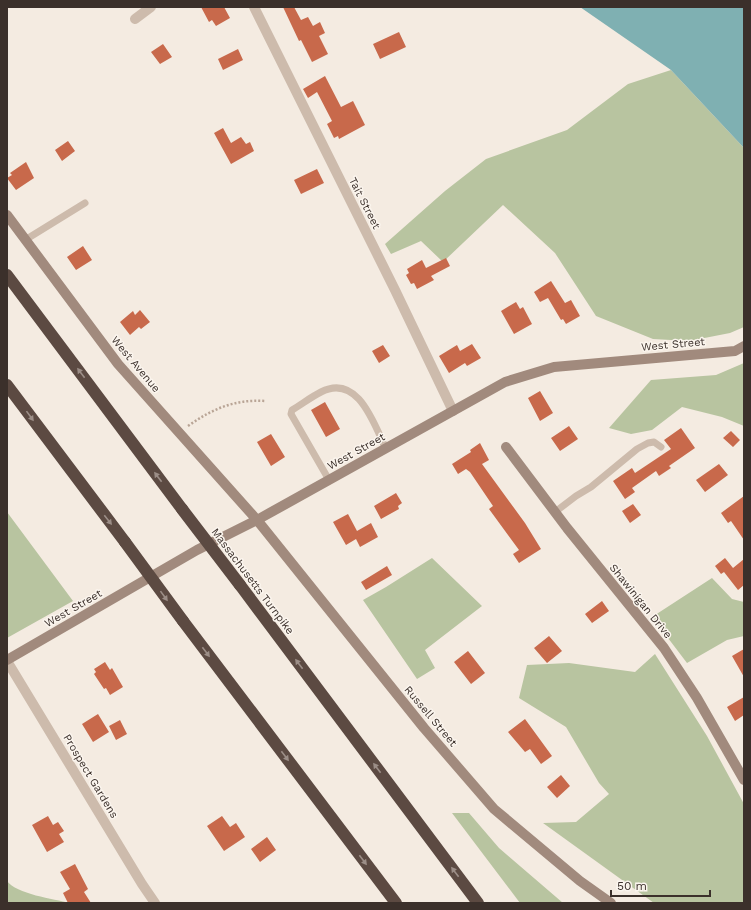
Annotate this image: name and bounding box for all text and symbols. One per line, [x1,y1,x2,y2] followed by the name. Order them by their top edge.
[346,175,383,232] street label: Tait Street
[108,334,163,395] street label: West Avenue
[641,335,706,354] street label: West Street
[77,368,85,378] one-way arrow
[26,411,35,422] one-way arrow
[325,430,388,473] street label: West Street
[154,472,162,483] one-way arrow
[104,515,113,526] one-way arrow
[209,526,297,637] street label: Massachusetts Turnpike
[607,562,675,641] street label: Shawinigan Drive
[42,587,104,630] street label: West Street
[160,590,168,601] one-way arrow
[202,647,211,658] one-way arrow
[295,658,303,669] one-way arrow
[401,683,460,750] street label: Russell Street
[60,732,121,821] street label: Prospect Gardens
[280,751,288,761] one-way arrow
[373,762,381,773] one-way arrow
[359,854,367,865] one-way arrow
[451,866,459,877] one-way arrow
[611,872,710,898] scale bar
[617,879,647,893] text: 50 m

